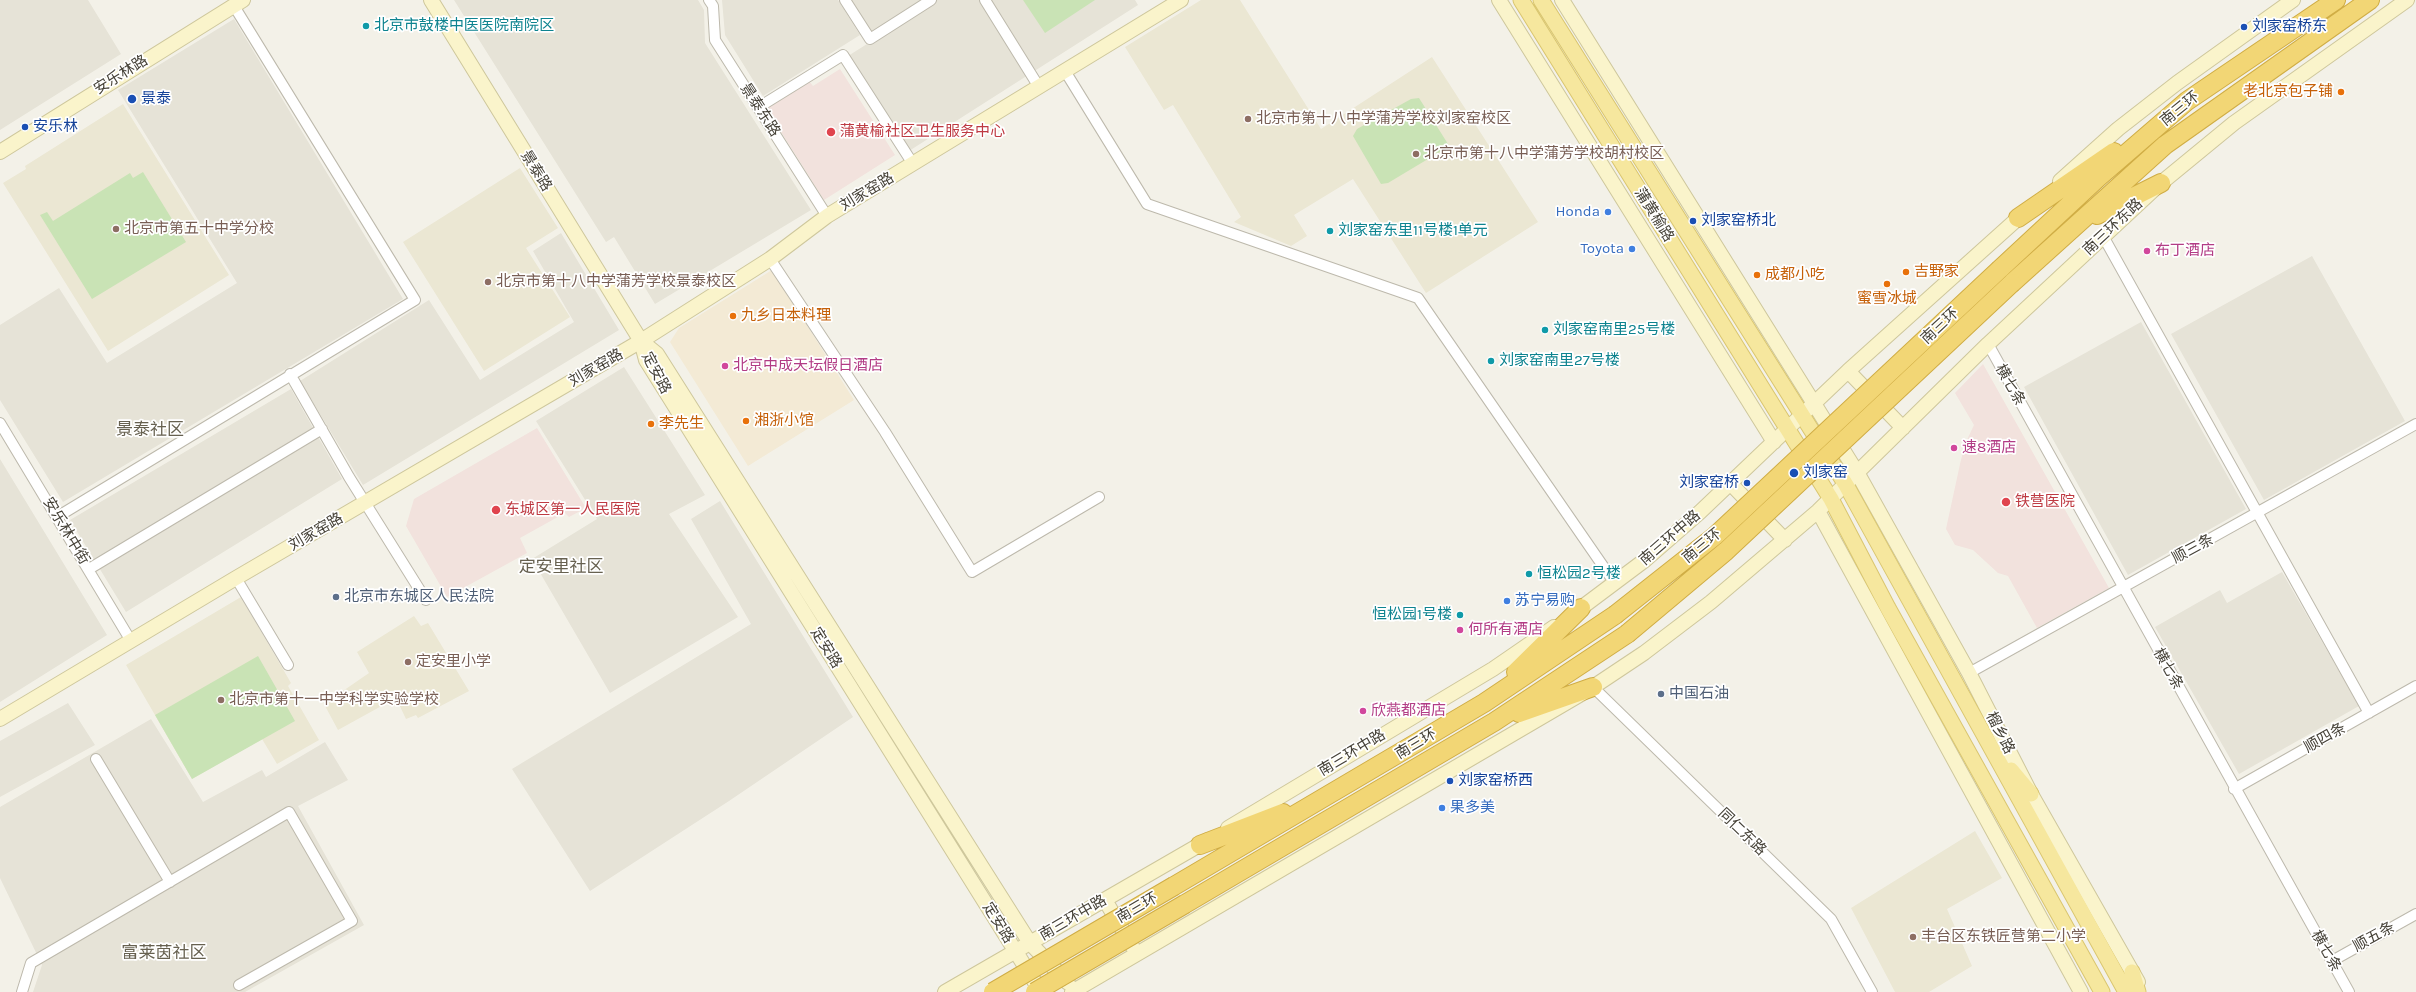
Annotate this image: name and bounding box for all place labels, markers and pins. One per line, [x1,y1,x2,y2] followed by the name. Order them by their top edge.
[374,17,554,35] place label: 北京市鼓楼中医医院南院区
[2252,18,2327,36] place label: 刘家窑桥东
[361,21,371,31] marker: 北京市鼓楼中医医院南院区
[2239,22,2249,32] marker: 刘家窑桥东
[2243,83,2333,101] place label: 老北京包子铺
[2336,87,2346,97] marker: 老北京包子铺
[141,90,171,108] place label: 景泰
[126,93,138,105] marker: 景泰
[1256,110,1511,128] place label: 北京市第十八中学蒲芳学校刘家窑校区
[1243,114,1253,124] marker: 北京市第十八中学蒲芳学校刘家窑校区
[33,118,78,136] place label: 安乐林
[20,122,30,132] marker: 安乐林
[840,123,1005,141] place label: 蒲黄榆社区卫生服务中心
[825,126,837,138] marker: 蒲黄榆社区卫生服务中心
[1424,145,1664,163] place label: 北京市第十八中学蒲芳学校胡村校区
[1411,149,1421,159] marker: 北京市第十八中学蒲芳学校胡村校区
[1556,203,1600,221] place label: Honda
[1603,207,1613,217] marker: Honda
[1701,212,1776,230] place label: 刘家窑桥北
[1688,216,1698,226] marker: 刘家窑桥北
[124,220,274,238] place label: 北京市第五十中学分校
[1338,222,1488,240] place label: 刘家窑东里11号楼1单元
[111,224,121,234] marker: 北京市第五十中学分校
[1325,226,1335,236] marker: 刘家窑东里11号楼1单元
[1580,240,1624,258] place label: Toyota
[2155,242,2215,260] place label: 布丁酒店
[1627,244,1637,254] marker: Toyota
[2142,246,2152,256] marker: 布丁酒店
[1914,263,1959,281] place label: 吉野家
[1765,266,1825,284] place label: 成都小吃
[1901,267,1911,277] marker: 吉野家
[1752,270,1762,280] marker: 成都小吃
[496,273,736,291] place label: 北京市第十八中学蒲芳学校景泰校区
[483,277,493,287] marker: 北京市第十八中学蒲芳学校景泰校区
[1882,279,1892,289] marker: 蜜雪冰城
[1857,290,1917,308] place label: 蜜雪冰城
[741,307,831,325] place label: 九乡日本料理
[728,311,738,321] marker: 九乡日本料理
[1553,321,1675,339] place label: 刘家窑南里25号楼
[1540,325,1550,335] marker: 刘家窑南里25号楼
[1499,352,1620,370] place label: 刘家窑南里27号楼
[1486,356,1496,366] marker: 刘家窑南里27号楼
[733,357,883,375] place label: 北京中成天坛假日酒店
[720,361,730,371] marker: 北京中成天坛假日酒店
[754,412,814,430] place label: 湘浙小馆
[659,415,704,433] place label: 李先生
[741,416,751,426] marker: 湘浙小馆
[646,419,656,429] marker: 李先生
[1962,439,2016,457] place label: 速8酒店
[1949,443,1959,453] marker: 速8酒店
[1803,464,1848,482] place label: 刘家窑
[1788,467,1800,479] marker: 刘家窑
[1679,474,1739,492] place label: 刘家窑桥
[1742,478,1752,488] marker: 刘家窑桥
[2015,493,2075,511] place label: 铁营医院
[2000,496,2012,508] marker: 铁营医院
[505,501,640,519] place label: 东城区第一人民医院
[490,504,502,516] marker: 东城区第一人民医院
[1537,565,1621,583] place label: 恒松园2号楼
[1524,569,1534,579] marker: 恒松园2号楼
[344,588,494,606] place label: 北京市东城区人民法院
[331,592,341,602] marker: 北京市东城区人民法院
[1515,592,1575,610] place label: 苏宁易购
[1502,596,1512,606] marker: 苏宁易购
[1372,606,1452,624] place label: 恒松园1号楼
[1455,610,1465,620] marker: 恒松园1号楼
[1468,621,1543,639] place label: 何所有酒店
[1455,625,1465,635] marker: 何所有酒店
[416,653,491,671] place label: 定安里小学
[403,657,413,667] marker: 定安里小学
[1669,685,1729,703] place label: 中国石油
[1656,689,1666,699] marker: 中国石油
[229,691,439,709] place label: 北京市第十一中学科学实验学校
[216,695,226,705] marker: 北京市第十一中学科学实验学校
[1371,702,1446,720] place label: 欣燕都酒店
[1358,706,1368,716] marker: 欣燕都酒店
[1458,772,1533,790] place label: 刘家窑桥西
[1445,776,1455,786] marker: 刘家窑桥西
[1450,799,1495,817] place label: 果多美
[1437,803,1447,813] marker: 果多美
[1921,928,2086,946] place label: 丰台区东铁匠营第二小学
[1908,932,1918,942] marker: 丰台区东铁匠营第二小学

